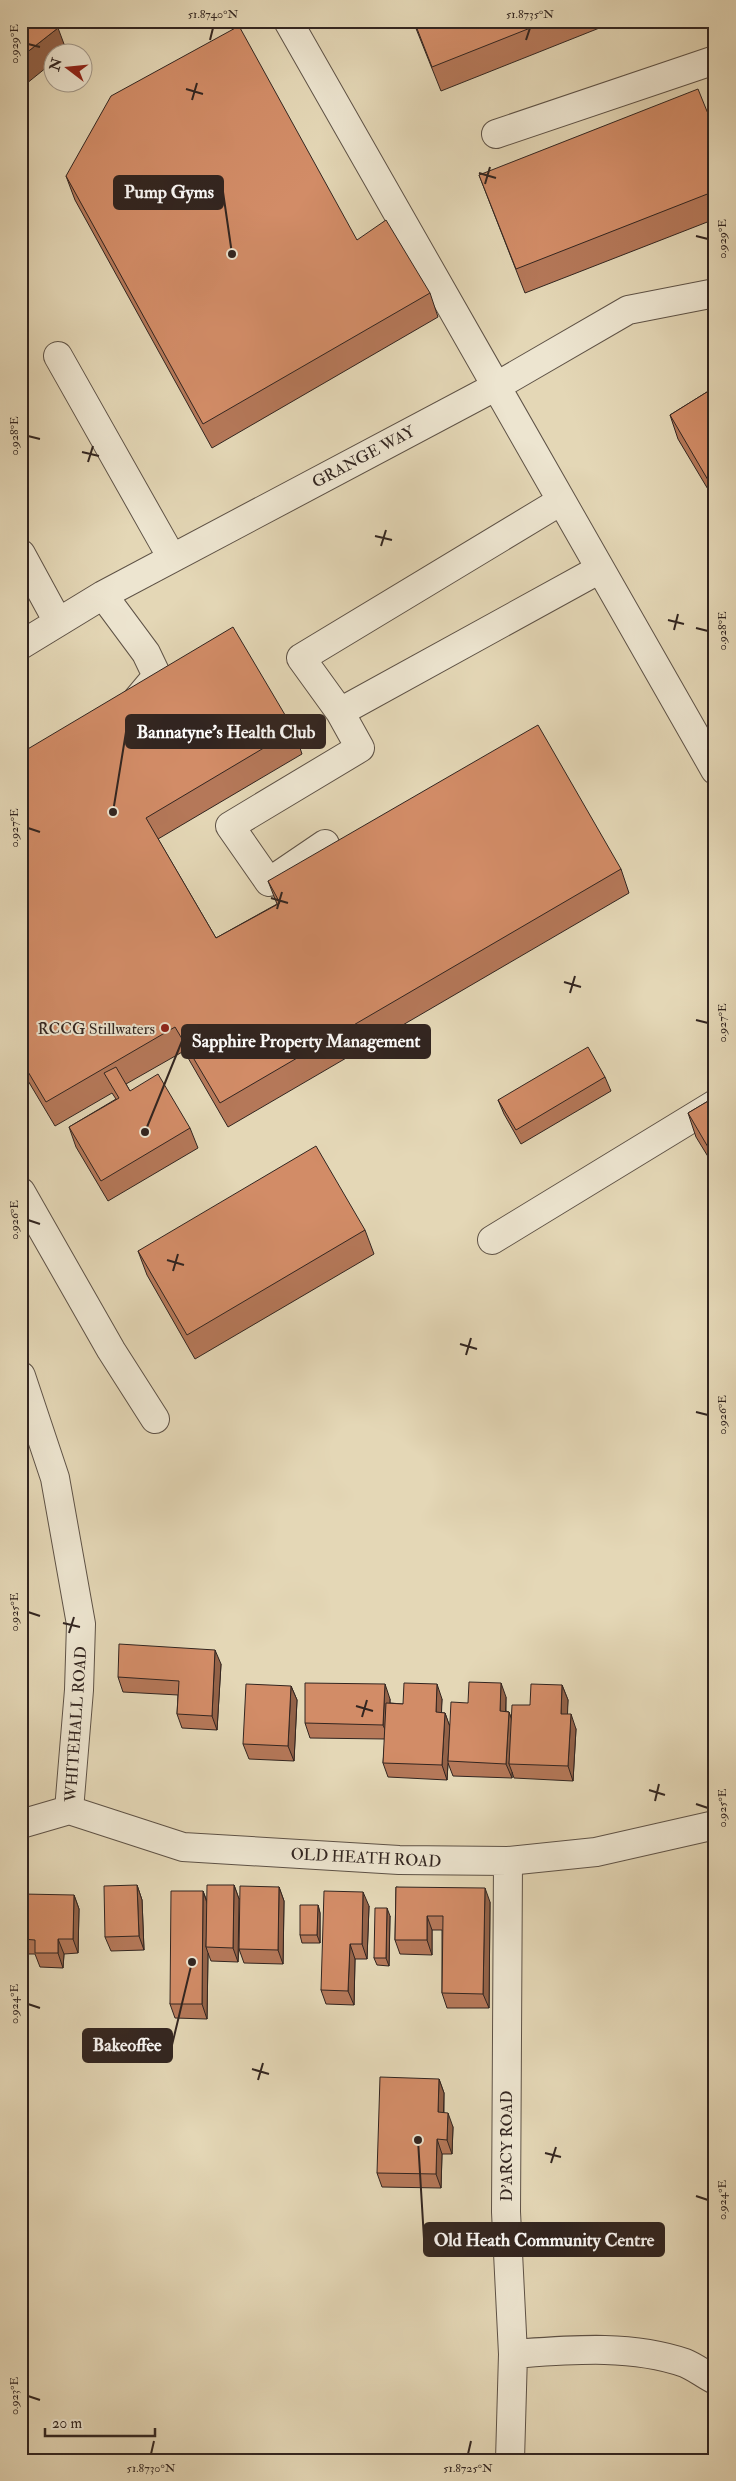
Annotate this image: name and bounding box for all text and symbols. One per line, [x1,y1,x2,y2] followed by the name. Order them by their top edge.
[188,7,238,22] text: 51.8740°N
[506,7,554,22] text: 51.8735°N
[7,24,22,64] text: 0.929°E
[42,42,92,92] north arrow
[46,56,66,74] text: N
[114,176,223,209] callout: Pump Gyms
[124,181,214,204] text: Pump Gyms
[715,219,730,259] text: 0.929°E
[7,416,22,456] text: 0.928°E
[309,421,419,492] street label: GRANGE WAY
[715,611,730,651] text: 0.928°E
[126,715,325,748] callout: Bannatyne's Health Club
[137,721,316,744] text: Bannatyne's Health Club
[7,808,22,848] text: 0.927°E
[715,1003,730,1043] text: 0.927°E
[37,1019,155,1039] place label: RCCG Stillwaters
[159,1022,171,1034] marker: RCCG Stillwaters
[182,1025,430,1058] callout: Sapphire Property Management
[192,1030,420,1053] text: Sapphire Property Management
[7,1200,22,1240] text: 0.926°E
[715,1395,730,1435] text: 0.926°E
[7,1592,22,1631] text: 0.925°E
[61,1645,91,1804] street label: WHITEHALL ROAD
[715,1788,730,1827] text: 0.925°E
[290,1844,442,1872] street label: OLD HEATH ROAD
[7,1984,22,2024] text: 0.924°E
[83,2029,172,2062] callout: Bakeoffee
[92,2034,162,2057] text: Bakeoffee
[497,2090,517,2202] street label: D'ARCY ROAD
[715,2180,730,2220] text: 0.924°E
[424,2223,664,2256] callout: Old Heath Community Centre
[434,2229,655,2252] text: Old Heath Community Centre
[7,2377,22,2415] text: 0.923°E
[45,2406,155,2438] scale bar
[52,2414,82,2433] text: 20 m
[127,2461,176,2476] text: 51.8730°N
[443,2461,493,2476] text: 51.8725°N

